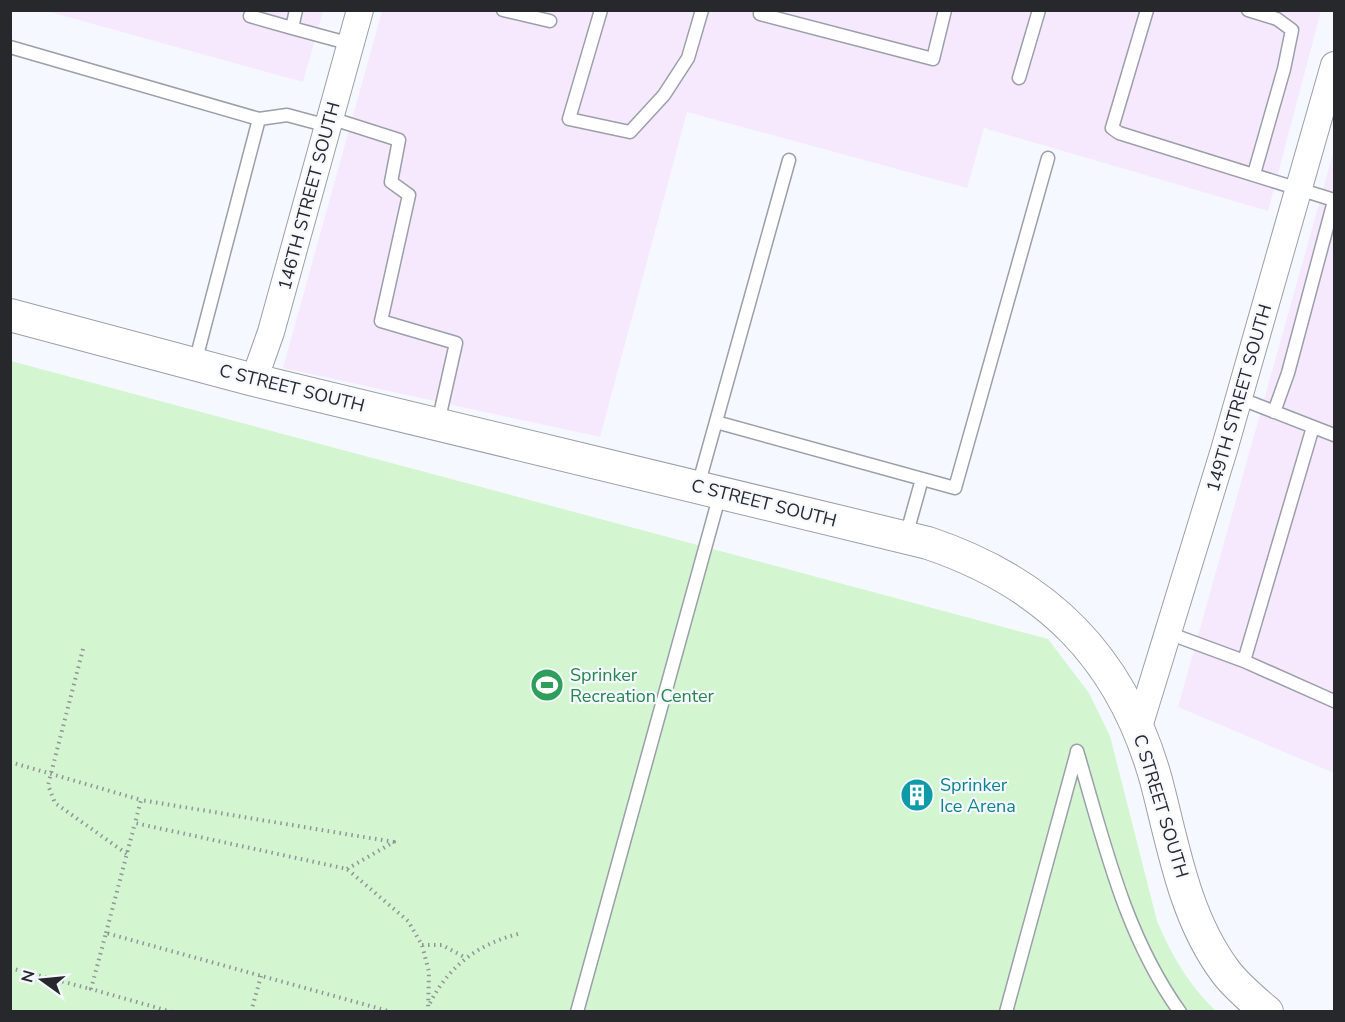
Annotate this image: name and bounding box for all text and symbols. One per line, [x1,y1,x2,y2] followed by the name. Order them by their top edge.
[272,99,346,293] street label: 146TH STREET SOUTH
[1201,301,1277,495] street label: 149TH STREET SOUTH
[217,358,367,418] street label: C STREET SOUTH
[689,473,839,533] street label: C STREET SOUTH
[570,663,715,708] place label: Sprinker Recreation Center
[529,667,565,703] sports icon: Sprinker Recreation Center
[1128,731,1194,881] street label: C STREET SOUTH
[940,773,1016,818] place label: Sprinker Ice Arena
[899,777,935,813] building icon: Sprinker Ice Arena
[12,950,72,1010] north arrow
[16,968,41,985] text: N

